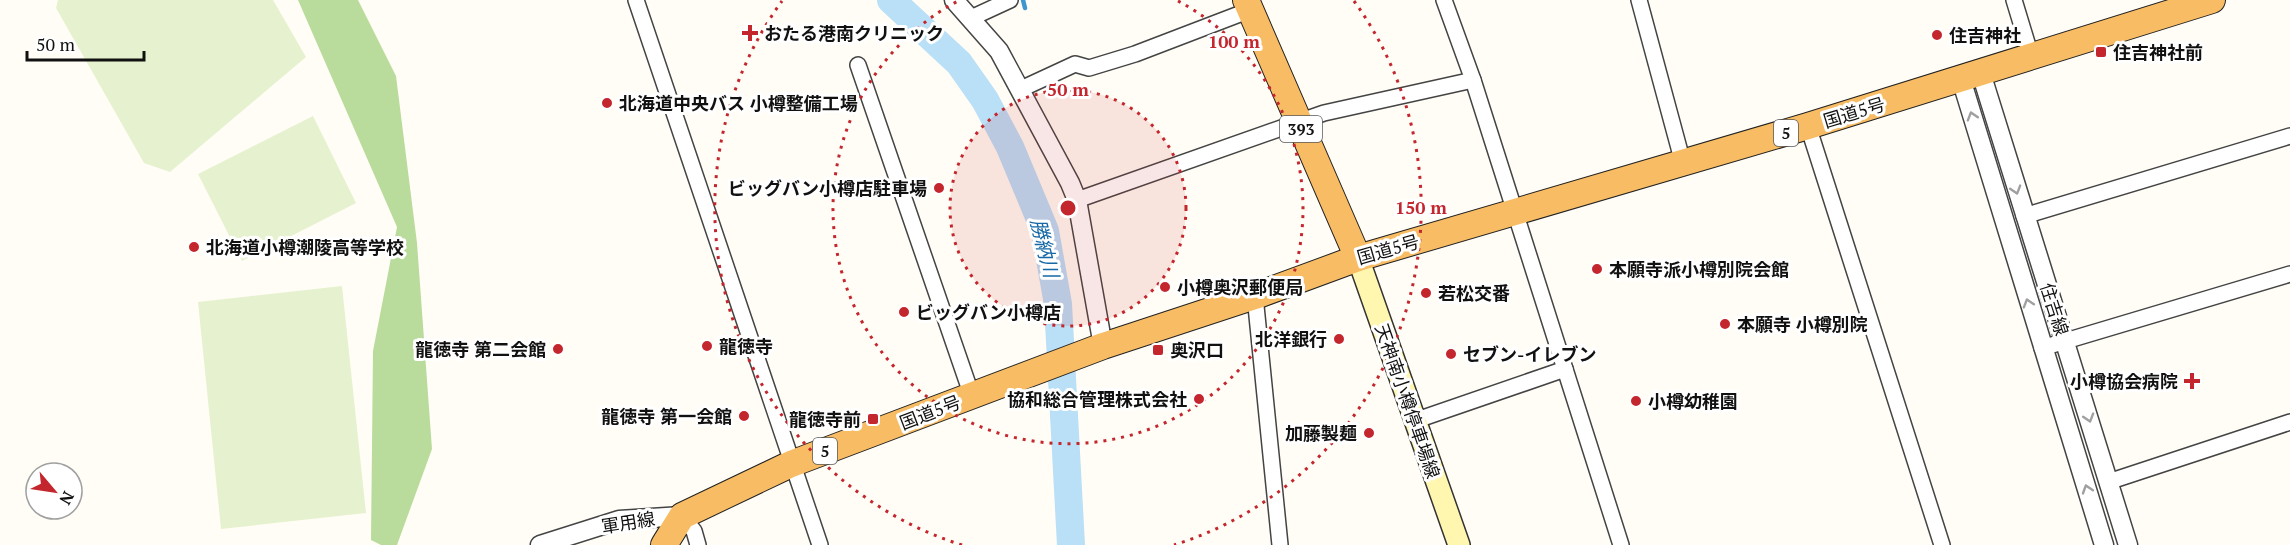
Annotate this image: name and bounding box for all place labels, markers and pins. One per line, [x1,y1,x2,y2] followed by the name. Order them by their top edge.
[764,21,944,45] place label: おたる港南クリニック
[1949,23,2021,47] place label: 住吉神社
[741,24,759,42] marker: おたる港南クリニック
[1930,28,1944,42] marker: 住吉神社
[2113,40,2203,64] place label: 住吉神社前
[2094,45,2108,59] marker: 住吉神社前
[619,91,858,115] place label: 北海道中央バス 小樽整備工場
[600,96,614,110] marker: 北海道中央バス 小樽整備工場
[728,176,927,200] place label: ビッグバン小樽店駐車場
[932,181,946,195] marker: ビッグバン小樽店駐車場
[1058,198,1078,218] centre of rings
[206,235,404,259] place label: 北海道小樽潮陵高等学校
[187,240,201,254] marker: 北海道小樽潮陵高等学校
[1609,257,1789,281] place label: 本願寺派小樽別院会館
[1590,262,1604,276] marker: 本願寺派小樽別院会館
[1177,275,1303,299] place label: 小樽奥沢郵便局
[1158,280,1172,294] marker: 小樽奥沢郵便局
[1438,281,1510,305] place label: 若松交番
[1419,286,1433,300] marker: 若松交番
[916,300,1061,324] place label: ビッグバン小樽店
[897,305,911,319] marker: ビッグバン小樽店
[1737,312,1868,336] place label: 本願寺 小樽別院
[1718,317,1732,331] marker: 本願寺 小樽別院
[1255,327,1327,351] place label: 北洋銀行
[1332,332,1346,346] marker: 北洋銀行
[719,334,773,358] place label: 龍徳寺
[415,337,546,361] place label: 龍徳寺 第二会館
[1170,338,1224,362] place label: 奥沢口
[700,339,714,353] marker: 龍徳寺
[551,342,565,356] marker: 龍徳寺 第二会館
[1463,342,1596,366] place label: セブン-イレブン
[1151,343,1165,357] marker: 奥沢口
[1444,347,1458,361] marker: セブン-イレブン
[2070,369,2178,393] place label: 小樽協会病院
[2183,372,2201,390] marker: 小樽協会病院
[1007,387,1187,411] place label: 協和総合管理株式会社
[1648,389,1738,413] place label: 小樽幼稚園
[1192,392,1206,406] marker: 協和総合管理株式会社
[1629,394,1643,408] marker: 小樽幼稚園
[601,404,732,428] place label: 龍徳寺 第一会館
[789,407,861,431] place label: 龍徳寺前
[737,409,751,423] marker: 龍徳寺 第一会館
[866,412,880,426] marker: 龍徳寺前
[1285,421,1357,445] place label: 加藤製麺
[1362,426,1376,440] marker: 加藤製麺

